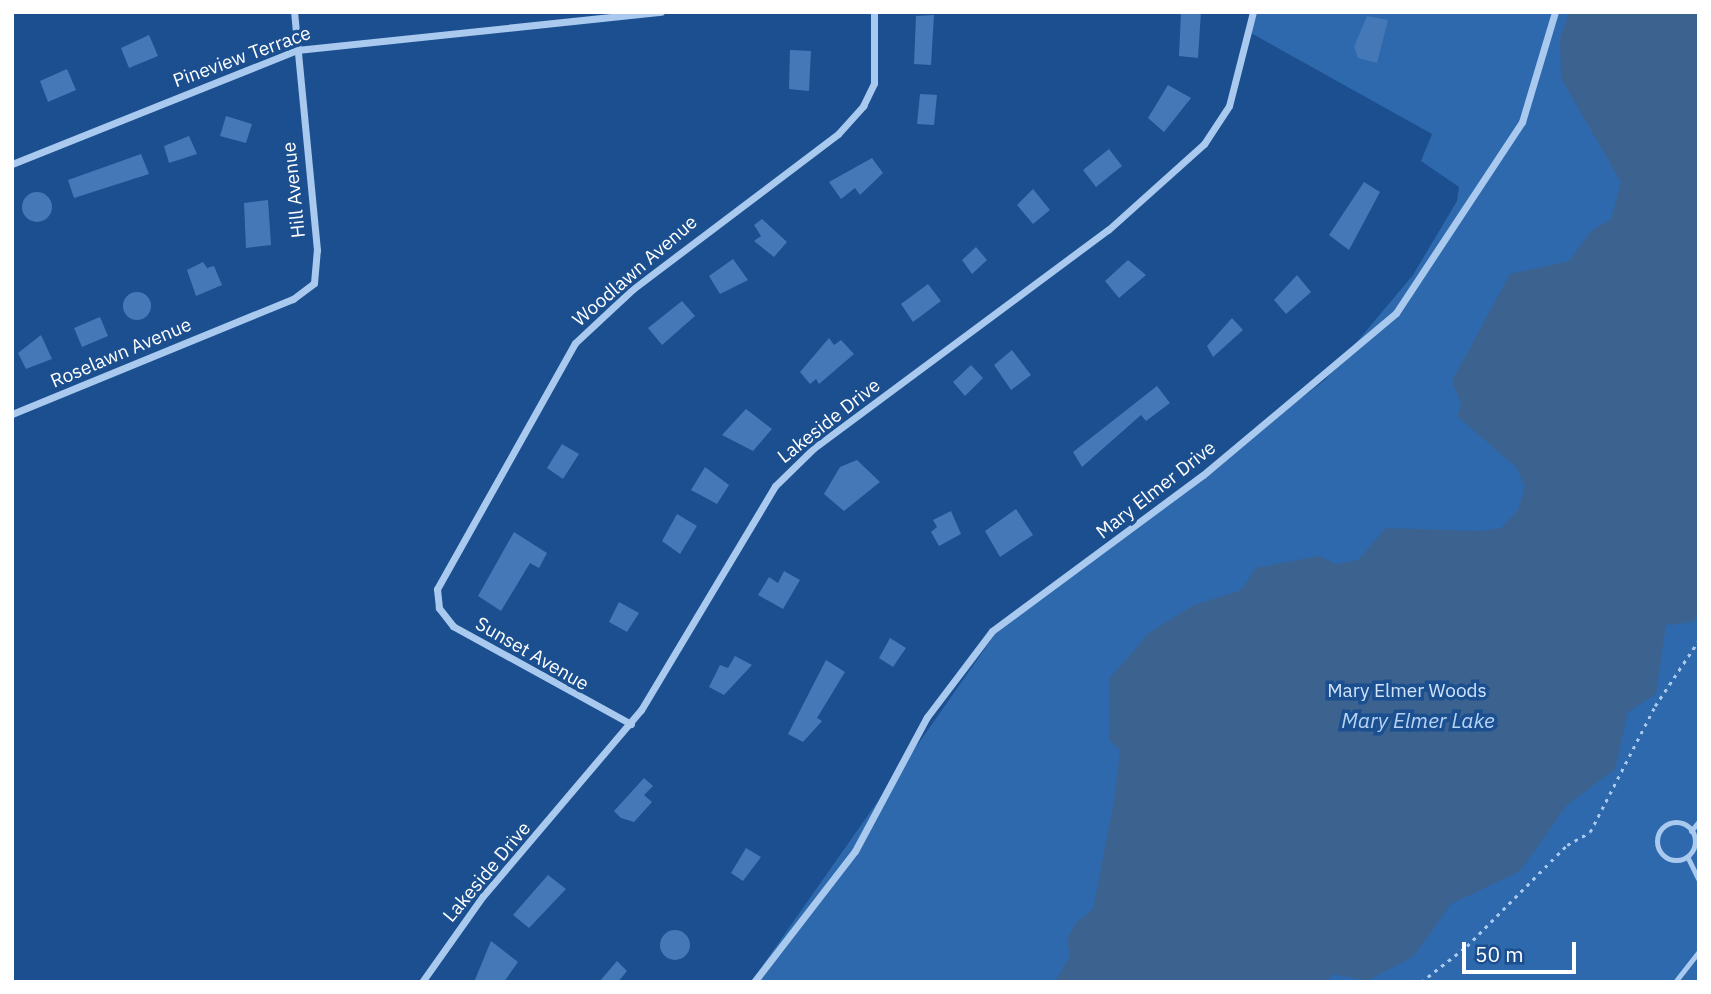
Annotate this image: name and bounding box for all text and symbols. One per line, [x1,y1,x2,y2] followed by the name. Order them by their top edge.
[170,22,314,92] street label: Pineview Terrace
[278,141,310,239] street label: Hill Avenue
[568,211,702,331] street label: Woodlawn Avenue
[47,313,195,393] street label: Roselawn Avenue
[773,374,885,468] street label: Lakeside Drive
[1092,436,1220,544] street label: Mary Elmer Drive
[471,612,593,696] street label: Sunset Avenue
[1327,680,1487,702] park label: Mary Elmer Woods
[1341,707,1495,733] water label: Mary Elmer Lake
[438,817,536,927] street label: Lakeside Drive
[1466,928,1580,972] scale bar
[1475,940,1524,968] text: 50 m

